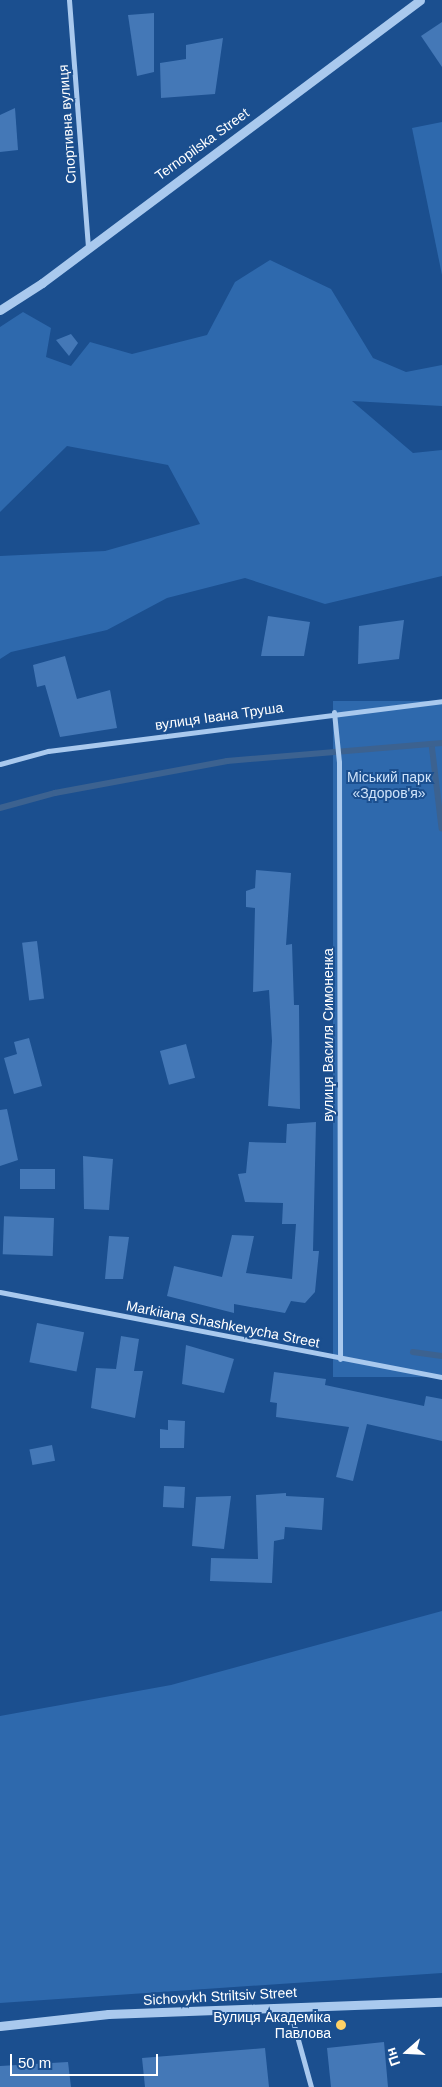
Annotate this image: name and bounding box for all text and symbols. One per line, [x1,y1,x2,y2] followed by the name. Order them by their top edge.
[54,64,80,184] street label: Спортивна вулиця
[152,104,252,184] street label: Ternopilska Street
[154,699,284,733] street label: вулиця Івана Труша
[347,769,431,802] park label: Міський парк «Здоров'я»
[320,948,336,1122] street label: вулиця Василя Симоненка
[125,1297,321,1351] street label: Markiiana Shashkevycha Street
[143,1984,297,2008] street label: Sichovykh Striltsiv Street
[213,2009,331,2041] place label: Вулиця Академіка Павлова
[335,2019,347,2031] marker: Вулиця Академіка Павлова
[382,2027,432,2077] north arrow
[12,2044,160,2076] scale bar
[382,2046,403,2068] text: Пн
[18,2054,51,2071] text: 50 m

